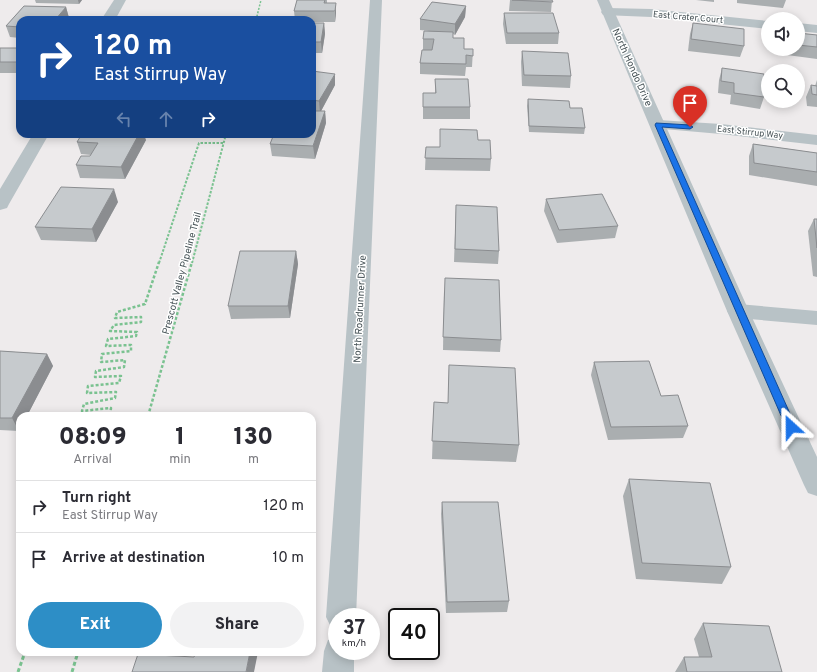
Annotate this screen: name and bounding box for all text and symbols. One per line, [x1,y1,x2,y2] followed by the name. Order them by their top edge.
[652,9,723,26] street label: East Crater Court
[761,12,805,108] map controls
[761,12,805,56] button: sound
[609,27,655,109] street label: North Hondo Drive
[94,29,172,65] text: 120 m
[28,32,80,84] icon: right
[94,64,227,87] text: East Stirrup Way
[761,64,805,108] button: search
[673,86,707,127] pin
[679,92,701,114] icon: arrive
[113,108,135,130] icon: left
[155,108,177,130] icon: ahead
[197,108,219,130] icon: right
[716,124,784,141] street label: East Stirrup Way
[160,211,205,336] street label: Prescott Valley Pipeline Trail
[351,255,370,363] street label: North Roadrunner Drive
[770,406,812,448] position arrow
[59,423,127,453] text: 08:09
[175,423,185,453] text: 1
[234,423,273,453] text: 130
[73,452,112,468] text: Arrival
[169,452,191,468] text: min
[248,452,259,468] text: m
[62,489,131,508] text: Turn right
[28,496,50,518] icon: right
[263,497,304,516] text: 120 m
[62,508,158,524] text: East Stirrup Way
[28,548,50,570] icon: arrive
[62,549,205,568] text: Arrive at destination
[273,549,304,568] text: 10 m
[28,602,162,648] button: Exit
[170,602,304,648] button: Share
[388,608,440,660] speed limit sign: 40
[343,616,365,642] text: 37
[342,637,366,650] text: km/h

